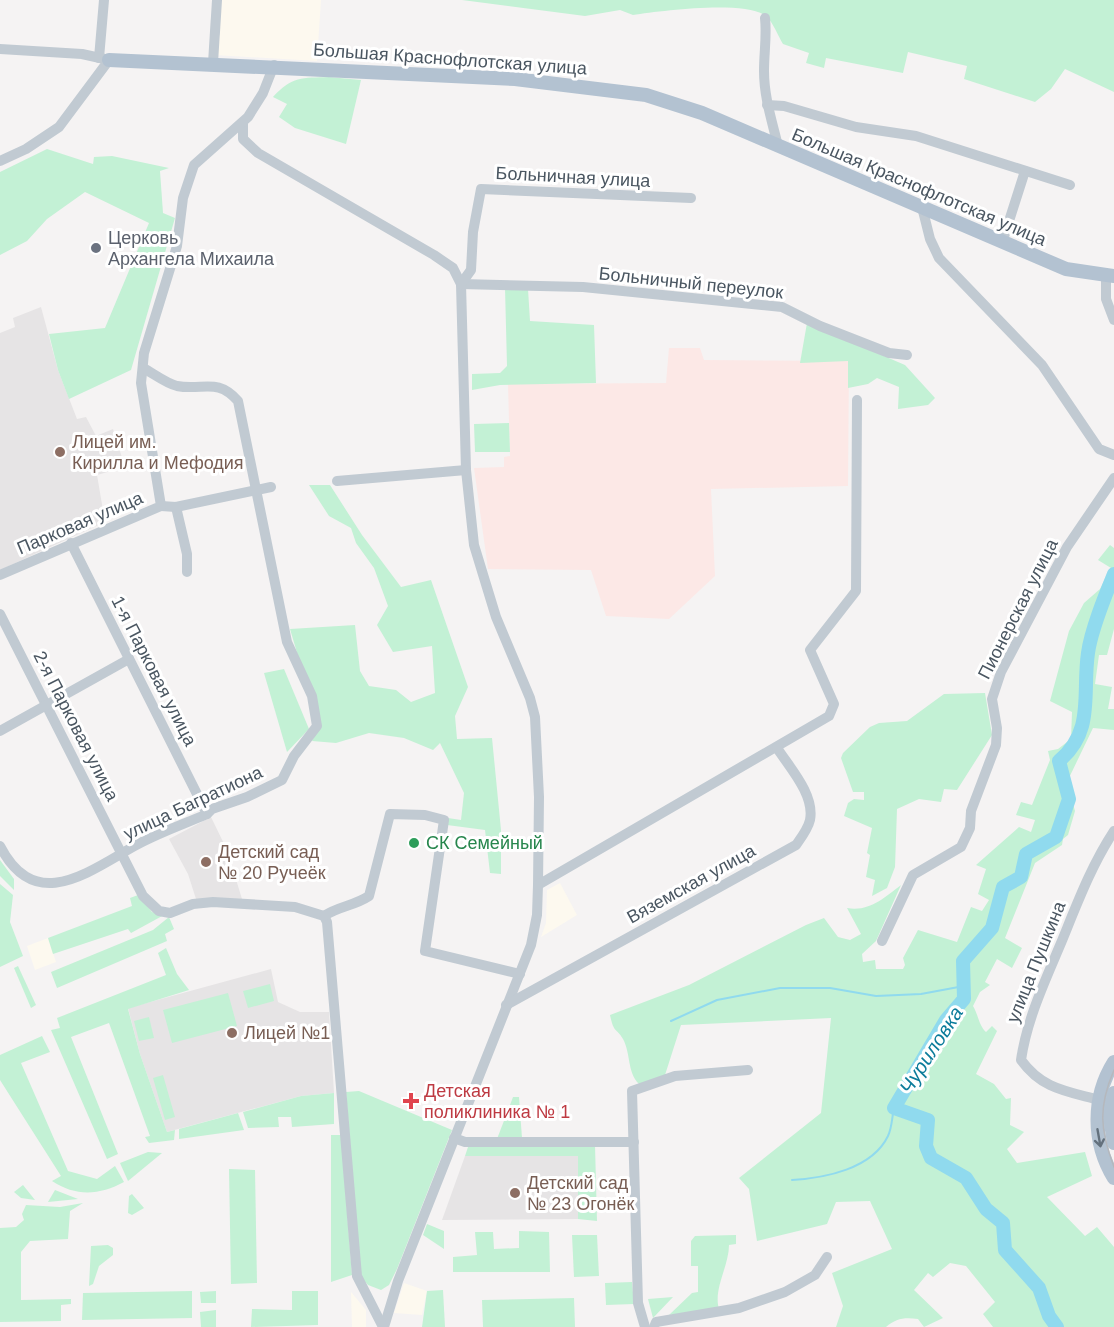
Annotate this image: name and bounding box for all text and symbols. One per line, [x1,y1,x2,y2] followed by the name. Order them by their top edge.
[313,39,588,79] street label: Большая Краснофлотская улица
[789,124,1050,250] street label: Большая Краснофлотская улица
[495,163,652,191] street label: Больничная улица
[108,228,275,269] place label: Церковь Архангела Михаила
[89,241,103,255] marker: Церковь Архангела Михаила
[598,263,784,303] street label: Больничный переулок
[72,432,244,473] place label: Лицей им. Кирилла и Мефодия
[53,445,67,459] marker: Лицей им. Кирилла и Мефодия
[14,487,147,559] street label: Парковая улица
[974,535,1062,682] street label: Пионерская улица
[108,593,201,750] street label: 1-я Парковая улица
[30,648,123,805] street label: 2-я Парковая улица
[120,762,266,844] street label: улица Багратиона
[426,833,543,853] place label: СК Семейный
[407,836,421,850] marker: СК Семейный
[623,840,759,928] street label: Вяземская улица
[218,842,326,883] place label: Детский сад № 20 Ручеёк
[199,855,213,869] marker: Детский сад № 20 Ручеёк
[1003,898,1070,1025] street label: улица Пушкина
[895,1002,967,1098] water label: Чуриловка
[244,1023,330,1043] place label: Лицей №1
[225,1026,239,1040] marker: Лицей №1
[424,1081,570,1122] place label: Детская поликлиника № 1
[402,1092,420,1110] marker: Детская поликлиника № 1
[1094,1127,1105,1147] one-way arrow
[527,1173,634,1214] place label: Детский сад № 23 Огонёк
[508,1186,522,1200] marker: Детский сад № 23 Огонёк

